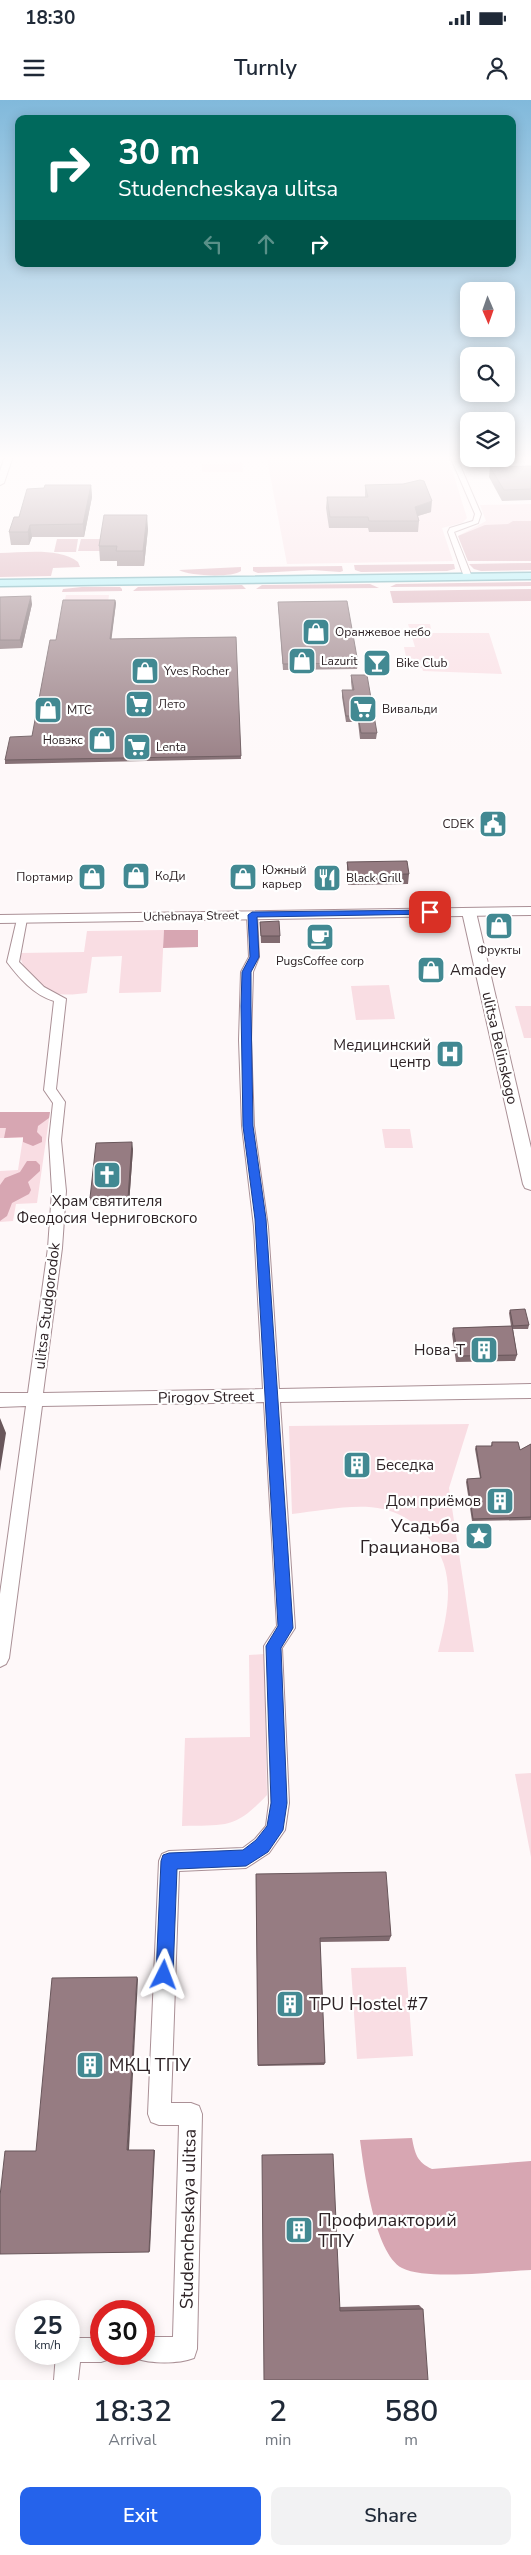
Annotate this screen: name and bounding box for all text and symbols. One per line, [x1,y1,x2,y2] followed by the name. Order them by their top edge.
[25,5,75,31] text: 18:30
[234,53,297,83] text: Turnly
[20,54,48,82] icon: menu
[483,54,511,82] icon: person
[118,129,200,176] text: 30 m
[35,135,100,200] icon: right
[118,174,338,204] text: Studencheskaya ulitsa
[199,230,227,258] icon: left
[252,230,280,258] icon: ahead
[305,230,333,258] icon: right
[460,282,515,338] north arrow
[460,282,515,467] map controls
[460,347,515,402] button: search
[460,412,515,467] button: layers
[301,617,331,647] shop icon: Оранжевое небо
[335,624,431,640] place label: Оранжевое небо
[287,646,317,676] shop icon: Lazurit
[362,648,392,678] bar icon: Bike Club
[321,653,358,669] place label: Lazurit
[396,655,448,671] place label: Bike Club
[130,656,160,686] shop icon: Yves Rocher
[163,663,230,679] place label: Yves Rocher
[124,689,154,719] supermarket icon: Лето
[348,694,378,724] supermarket icon: Вивальди
[33,695,63,725] shop icon: МТС
[158,696,186,712] place label: Лето
[382,701,438,717] place label: Вивальди
[67,702,92,718] place label: МТС
[87,725,117,755] shop icon: Новэкс
[43,732,83,748] place label: Новэкс
[122,732,152,762] supermarket icon: Lenta
[156,739,186,755] place label: Lenta
[478,809,508,839] public building icon: CDEK
[443,816,474,832] place label: CDEK
[121,861,151,891] shop icon: КоДи
[77,862,107,892] shop icon: Портамир
[228,862,258,892] shop icon: Южный карьер
[262,862,306,892] place label: Южный карьер
[312,863,342,893] restaurant icon: Black Grill
[155,868,186,884] place label: КоДи
[16,869,73,885] place label: Портамир
[346,870,402,886] place label: Black Grill
[409,891,451,933] pin
[416,898,444,926] icon: arrive
[143,907,240,925] street label: Uchebnaya Street
[484,911,514,941] shop icon: Фрукты
[305,922,335,952] cafe icon: PugsCoffee corp
[477,942,521,958] place label: Фрукты
[276,953,364,969] place label: PugsCoffee corp
[416,955,446,985] shop icon: Amadey
[450,960,506,980] place label: Amadey
[477,990,523,1106] street label: ulitsa Belinskogo
[333,1035,431,1072] place label: Медицинский центр
[435,1039,465,1069] hospital icon: Медицинский центр
[92,1160,122,1190] church icon: Храм святителя Феодосия Черниговского
[17,1191,197,1228] place label: Храм святителя Феодосия Черниговского
[29,1241,65,1371] street label: ulitsa Studgorodok
[469,1335,499,1365] building icon: Нова-Т
[414,1340,465,1360] place label: Нова-Т
[158,1386,255,1408] street label: Pirogov Street
[342,1450,372,1480] building icon: Беседка
[376,1455,434,1475] place label: Беседка
[485,1486,515,1516] building icon: Дом приёмов
[386,1491,481,1511] place label: Дом приёмов
[360,1514,460,1559] place label: Усадьба Грацианова
[464,1521,494,1551] place icon: Усадьба Грацианова
[137,1948,189,2000] position arrow
[275,1989,305,2019] building icon: TPU Hostel #7
[309,1992,429,2016] place label: TPU Hostel #7
[75,2050,105,2080] building icon: МКЦ ТПУ
[109,2053,191,2077] place label: МКЦ ТПУ
[174,2129,202,2309] street label: Studencheskaya ulitsa
[318,2208,457,2253] place label: Профилакторий ТПУ
[284,2215,314,2245] building icon: Профилакторий ТПУ
[90,2300,155,2365] speed limit sign: 30
[32,2309,63,2343] text: 25
[34,2337,61,2353] text: km/h
[93,2391,172,2432] text: 18:32
[269,2391,287,2432] text: 2
[384,2391,438,2432] text: 580
[108,2429,156,2451] text: Arrival
[265,2429,291,2451] text: min
[404,2429,418,2451] text: m
[20,2487,261,2545] button: Exit
[271,2487,511,2545] button: Share

